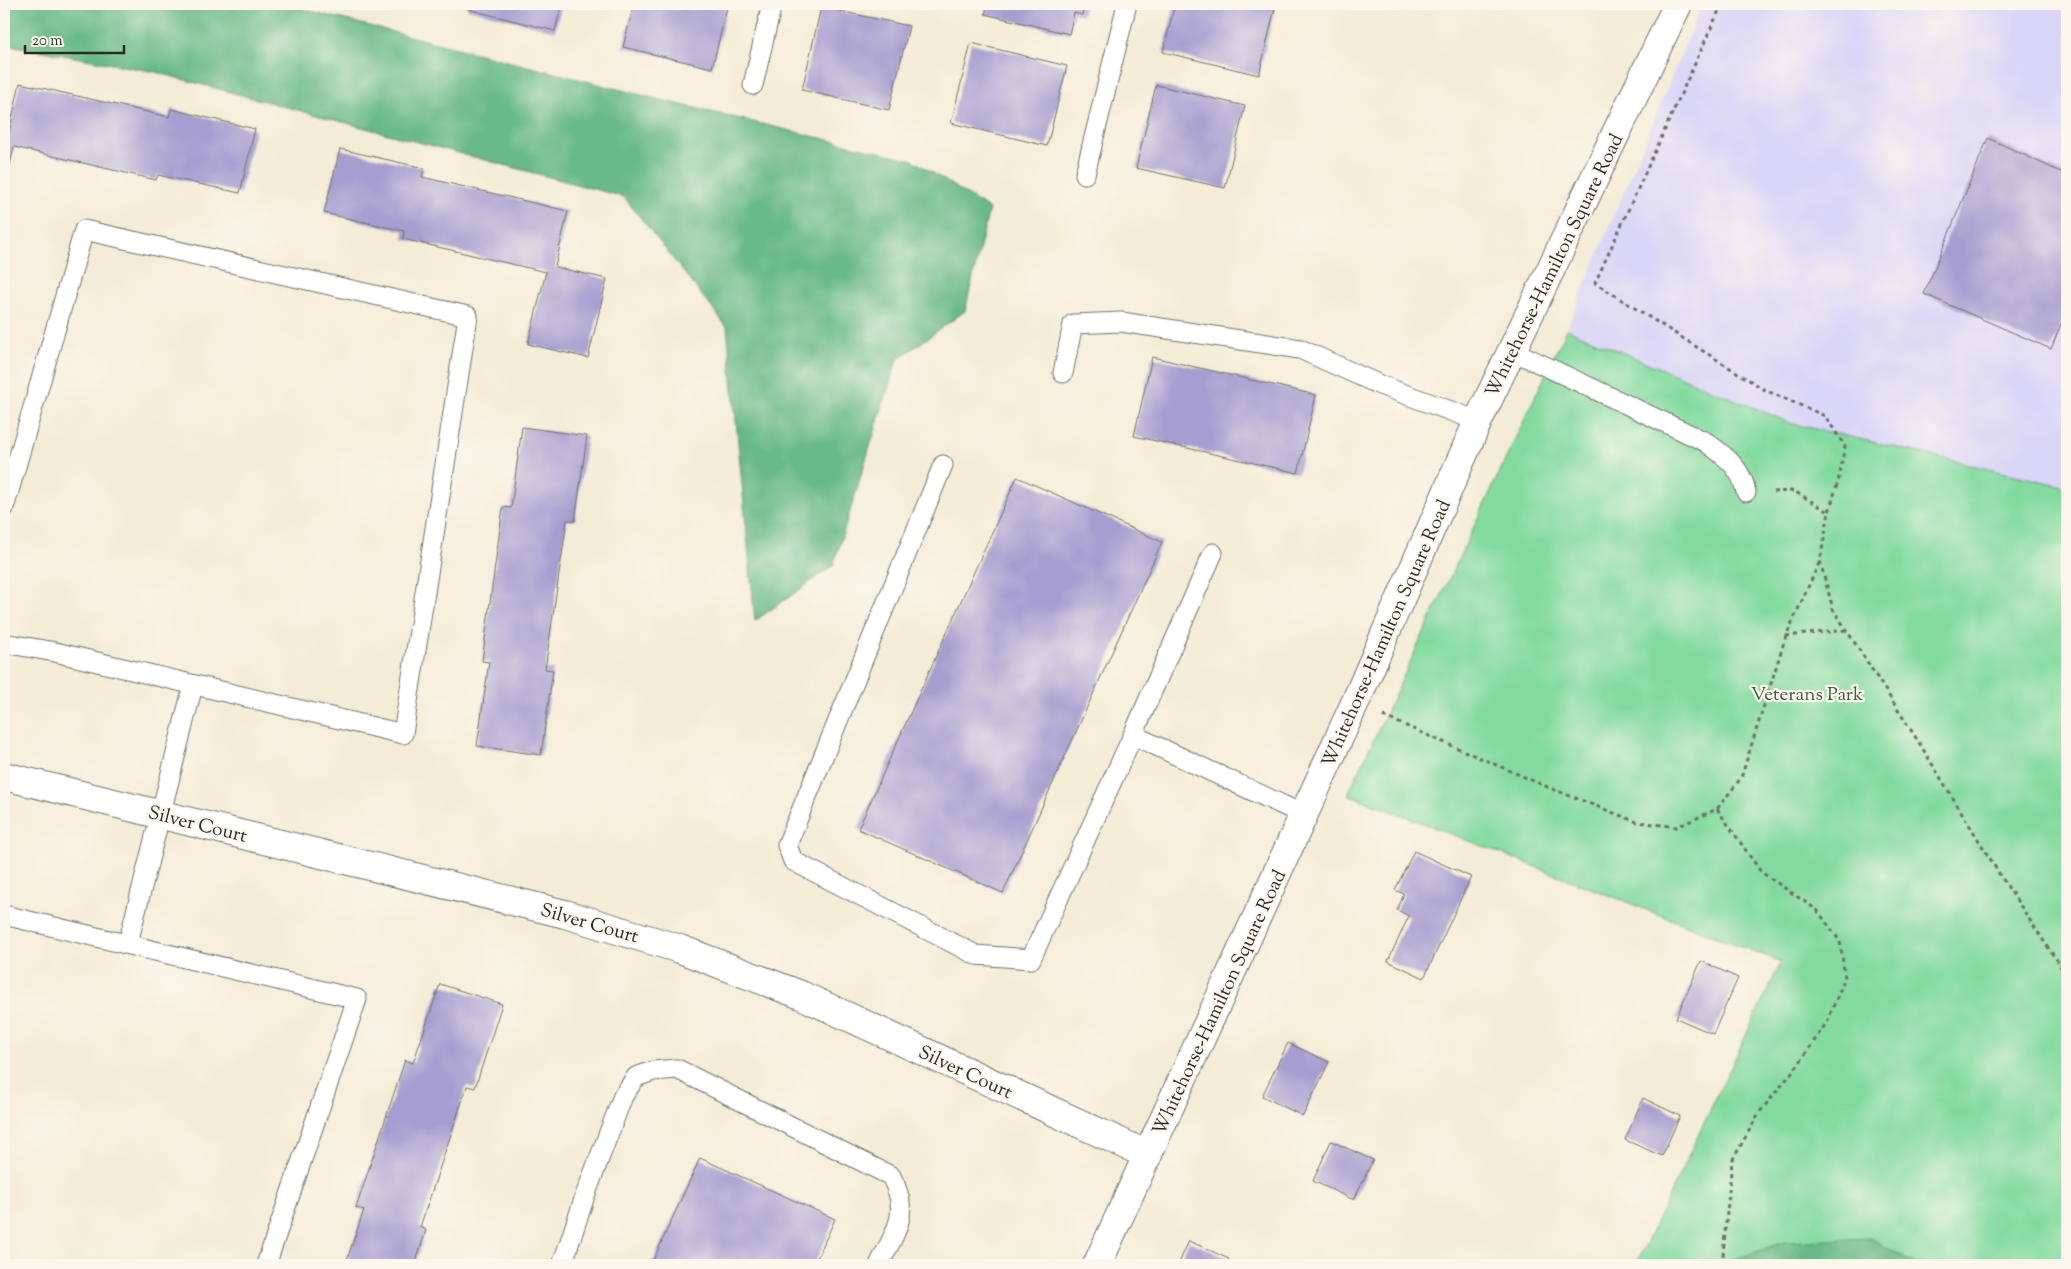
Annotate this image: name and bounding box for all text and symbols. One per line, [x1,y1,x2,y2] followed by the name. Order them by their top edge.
[25,22,124,54] scale bar
[32,31,63,52] text: 20 m
[1480,130,1631,402] street label: Whitehorse-Hamilton Square Road
[1316,496,1459,772] street label: Whitehorse-Hamilton Square Road
[1751,682,1864,709] park label: Veterans Park
[145,800,250,851] street label: Silver Court
[1147,866,1294,1140] street label: Whitehorse-Hamilton Square Road
[537,898,642,951] street label: Silver Court
[913,1040,1017,1107] street label: Silver Court

